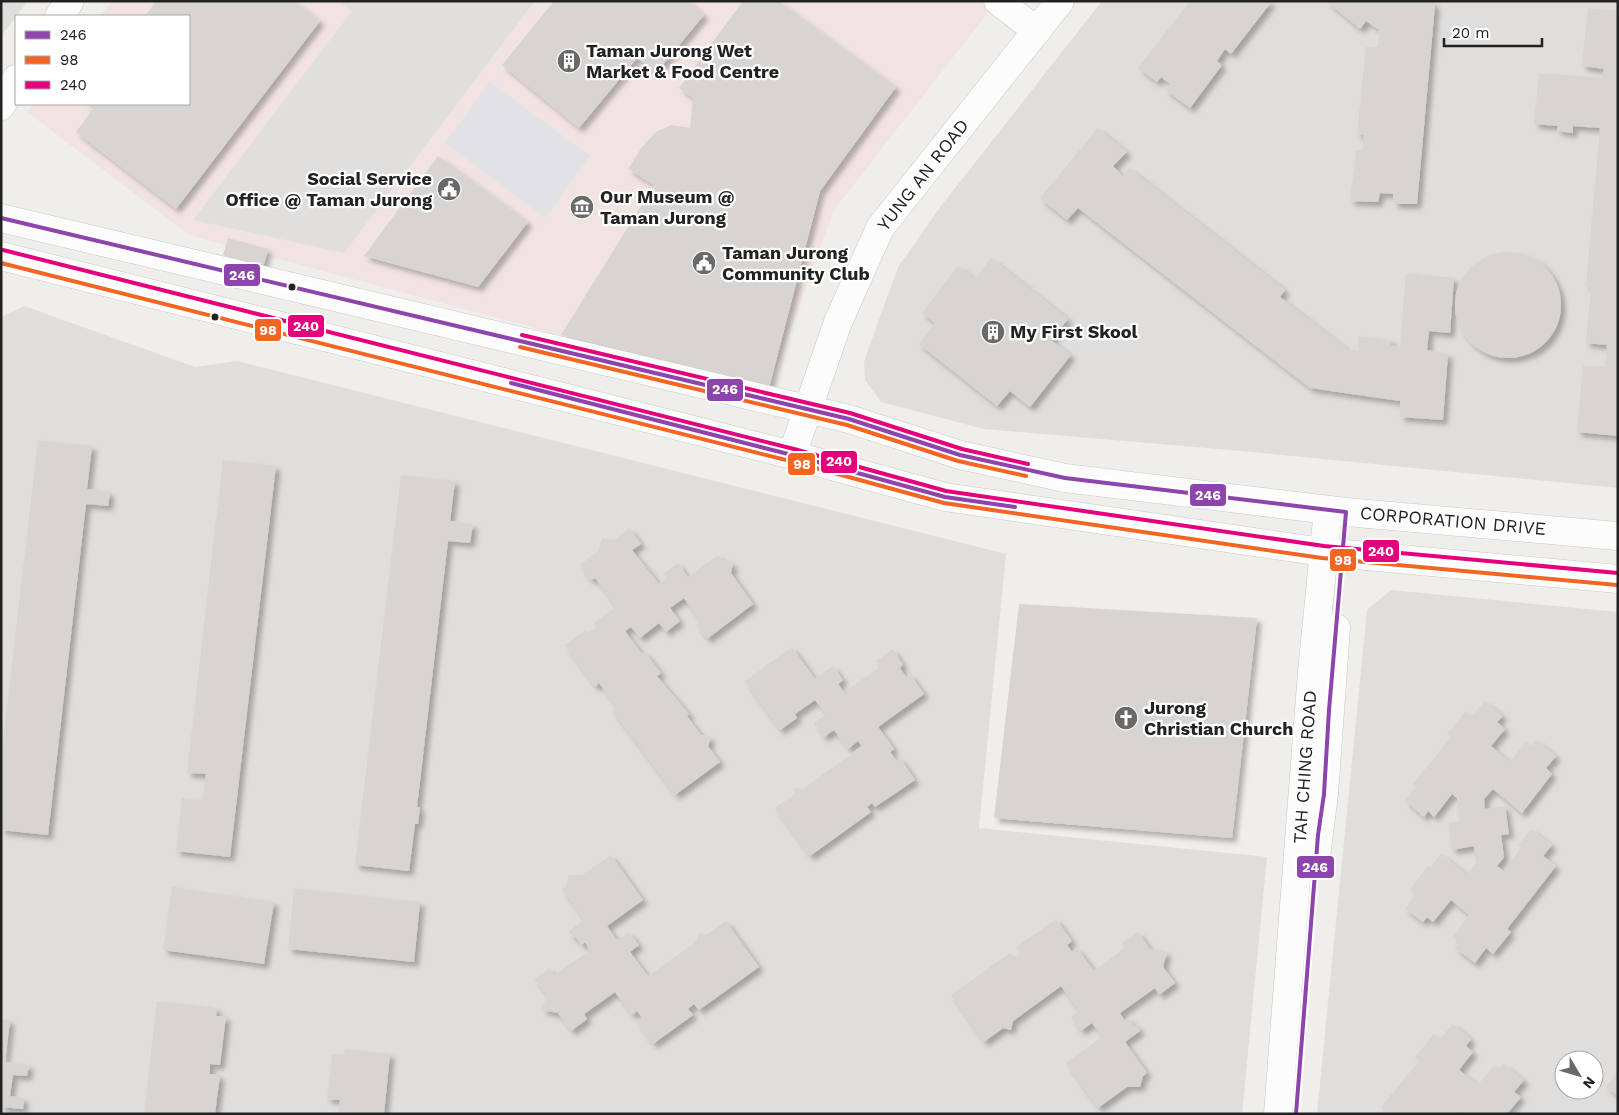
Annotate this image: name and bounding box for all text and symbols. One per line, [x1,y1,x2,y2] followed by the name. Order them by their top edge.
[15,15,190,105] legend
[1444,15,1542,47] scale bar
[1452,24,1490,42] text: 20 m
[60,26,87,44] text: 246
[586,40,779,82] place label: Taman Jurong Wet Market & Food Centre
[556,48,582,74] building icon: Taman Jurong Wet Market & Food Centre
[60,51,79,69] text: 98
[60,76,87,94] text: 240
[873,115,973,235] street label: YUNG AN ROAD
[226,168,433,210] place label: Social Service Office @ Taman Jurong
[436,176,462,202] public building icon: Social Service Office @ Taman Jurong
[600,186,734,228] place label: Our Museum @ Taman Jurong
[569,194,595,220] museum icon: Our Museum @ Taman Jurong
[722,242,870,284] place label: Taman Jurong Community Club
[691,250,717,276] public building icon: Taman Jurong Community Club
[223,263,261,287] line badge: 246
[229,267,255,283] text: 246
[287,282,297,292] unlabelled marker
[210,312,220,322] unlabelled marker
[287,314,325,338] line badge: 240
[254,318,282,342] line badge: 98
[293,318,319,334] text: 240
[980,319,1006,345] building icon: My First Skool
[1010,321,1138,342] place label: My First Skool
[259,322,277,338] text: 98
[706,378,744,402] line badge: 246
[712,381,738,397] text: 246
[820,450,858,474] line badge: 240
[787,452,816,476] line badge: 98
[826,453,852,469] text: 240
[793,456,811,472] text: 98
[1189,483,1227,507] line badge: 246
[1195,487,1221,503] text: 246
[1359,502,1547,539] street label: CORPORATION DRIVE
[1362,539,1400,563] line badge: 240
[1368,543,1394,559] text: 240
[1329,548,1357,572] line badge: 98
[1334,552,1352,568] text: 98
[1289,690,1320,844] street label: TAH CHING ROAD
[1144,697,1293,739] place label: Jurong Christian Church
[1113,705,1139,731] church icon: Jurong Christian Church
[1296,855,1335,879] line badge: 246
[1302,859,1328,875] text: 246
[1554,1050,1604,1100] north arrow
[1580,1074,1599,1092] text: N

